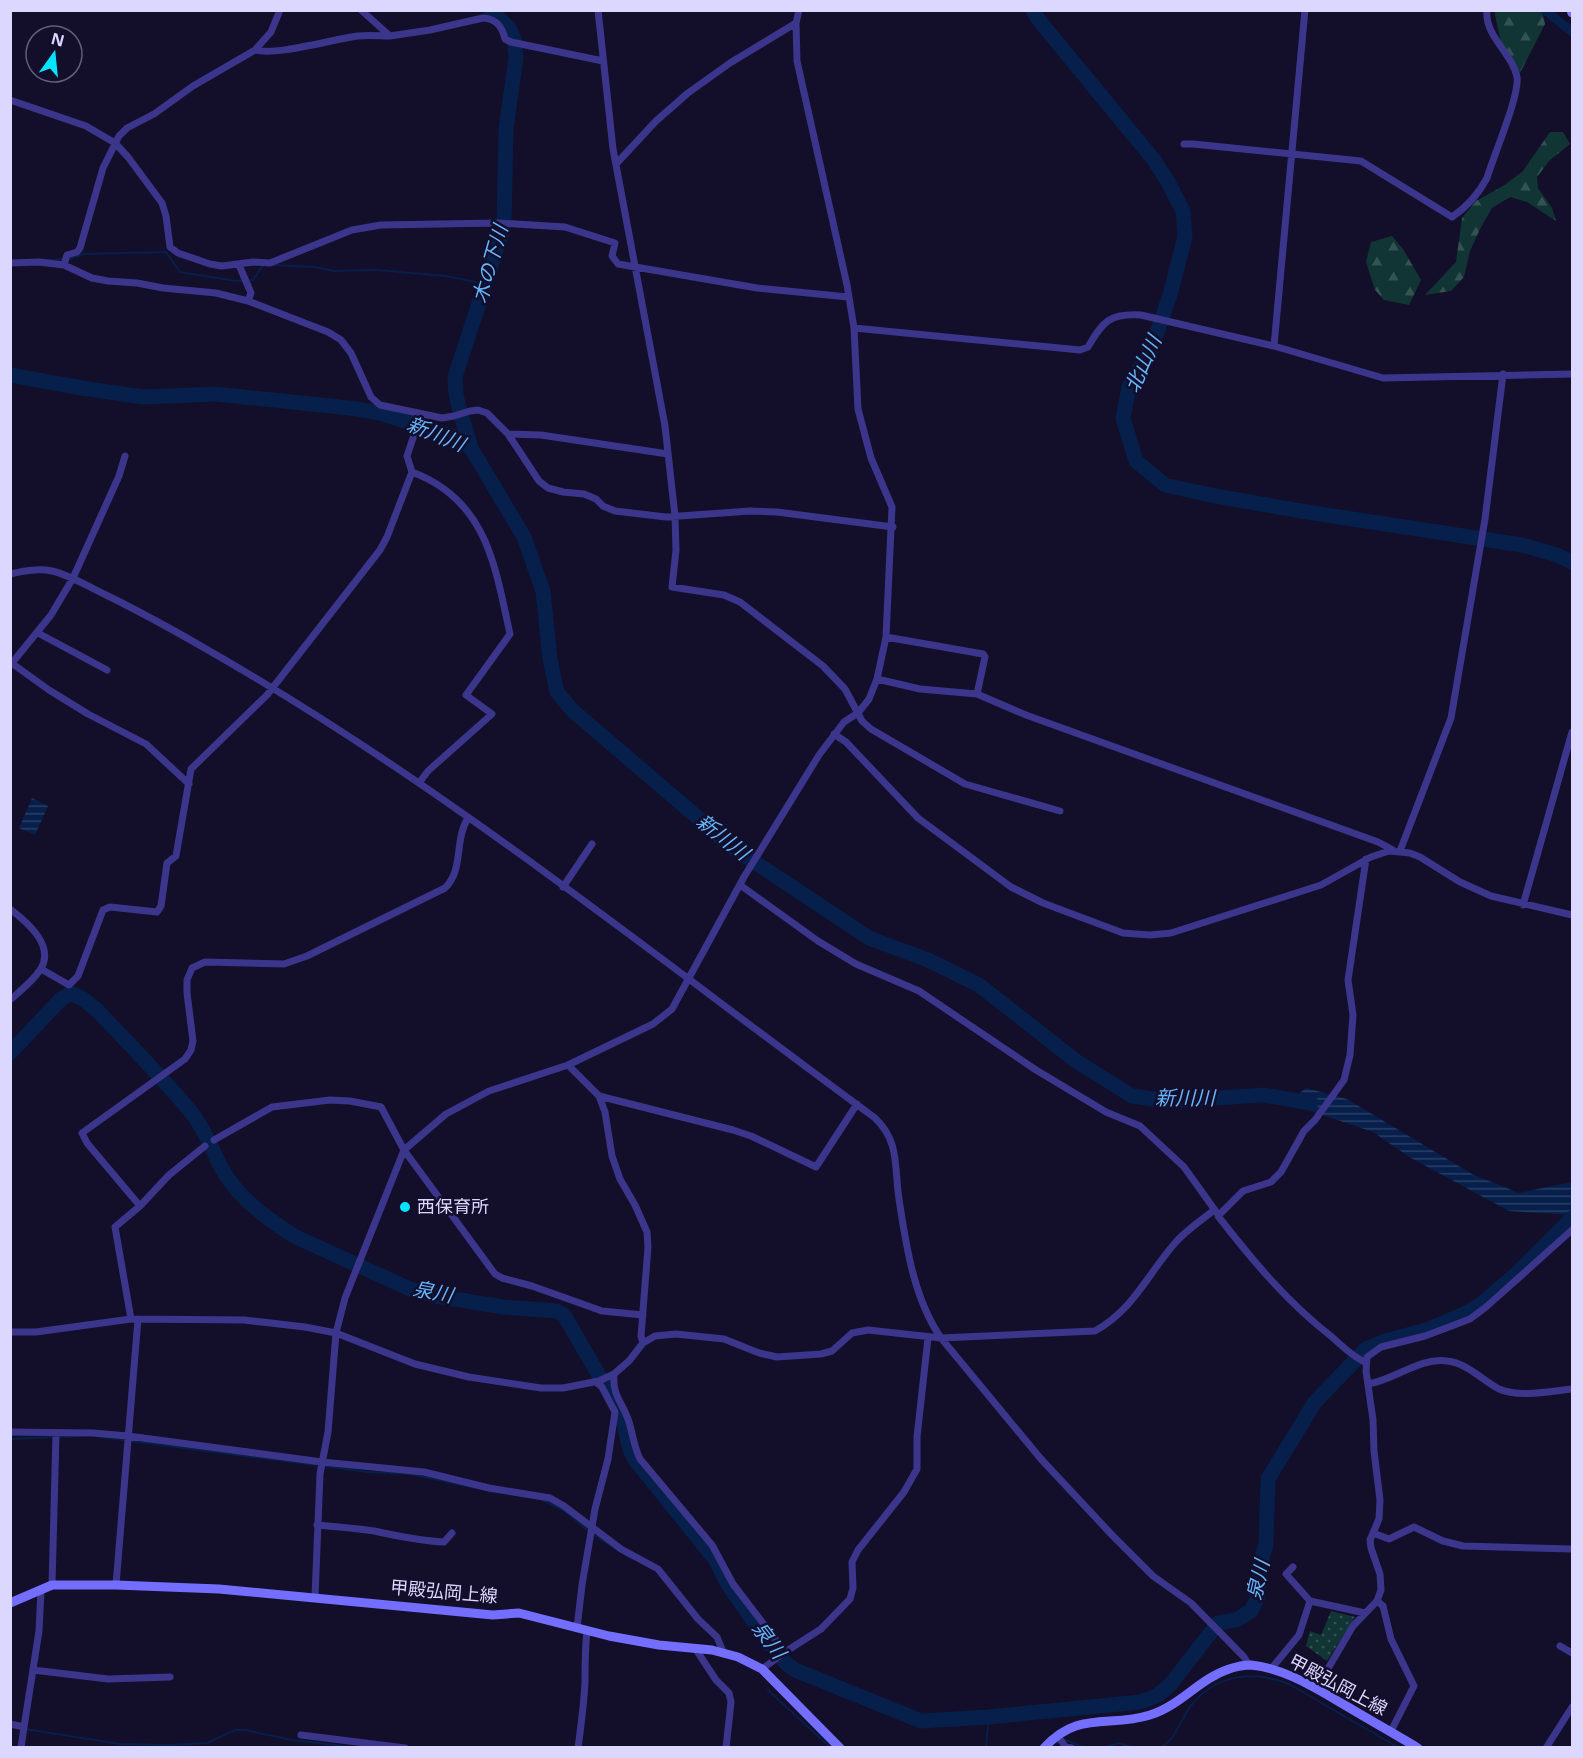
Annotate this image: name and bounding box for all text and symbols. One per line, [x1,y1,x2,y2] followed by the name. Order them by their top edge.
[24,24,84,84] north arrow
[49,27,67,52] text: N
[466,220,514,306] water label: 木の下川
[1118,329,1168,397] water label: 北山川
[403,410,471,458] water label: 新川川
[691,807,757,867] water label: 新川川
[1155,1084,1217,1111] water label: 新川川
[417,1194,489,1218] place label: 西保育所
[398,1200,412,1214] marker: 西保育所
[411,1274,457,1309] water label: 泉川
[1240,1555,1276,1602] water label: 泉川
[389,1574,499,1608] street label: 甲殿弘岡上線
[747,1616,793,1665] water label: 泉川
[1285,1648,1392,1720] street label: 甲殿弘岡上線

